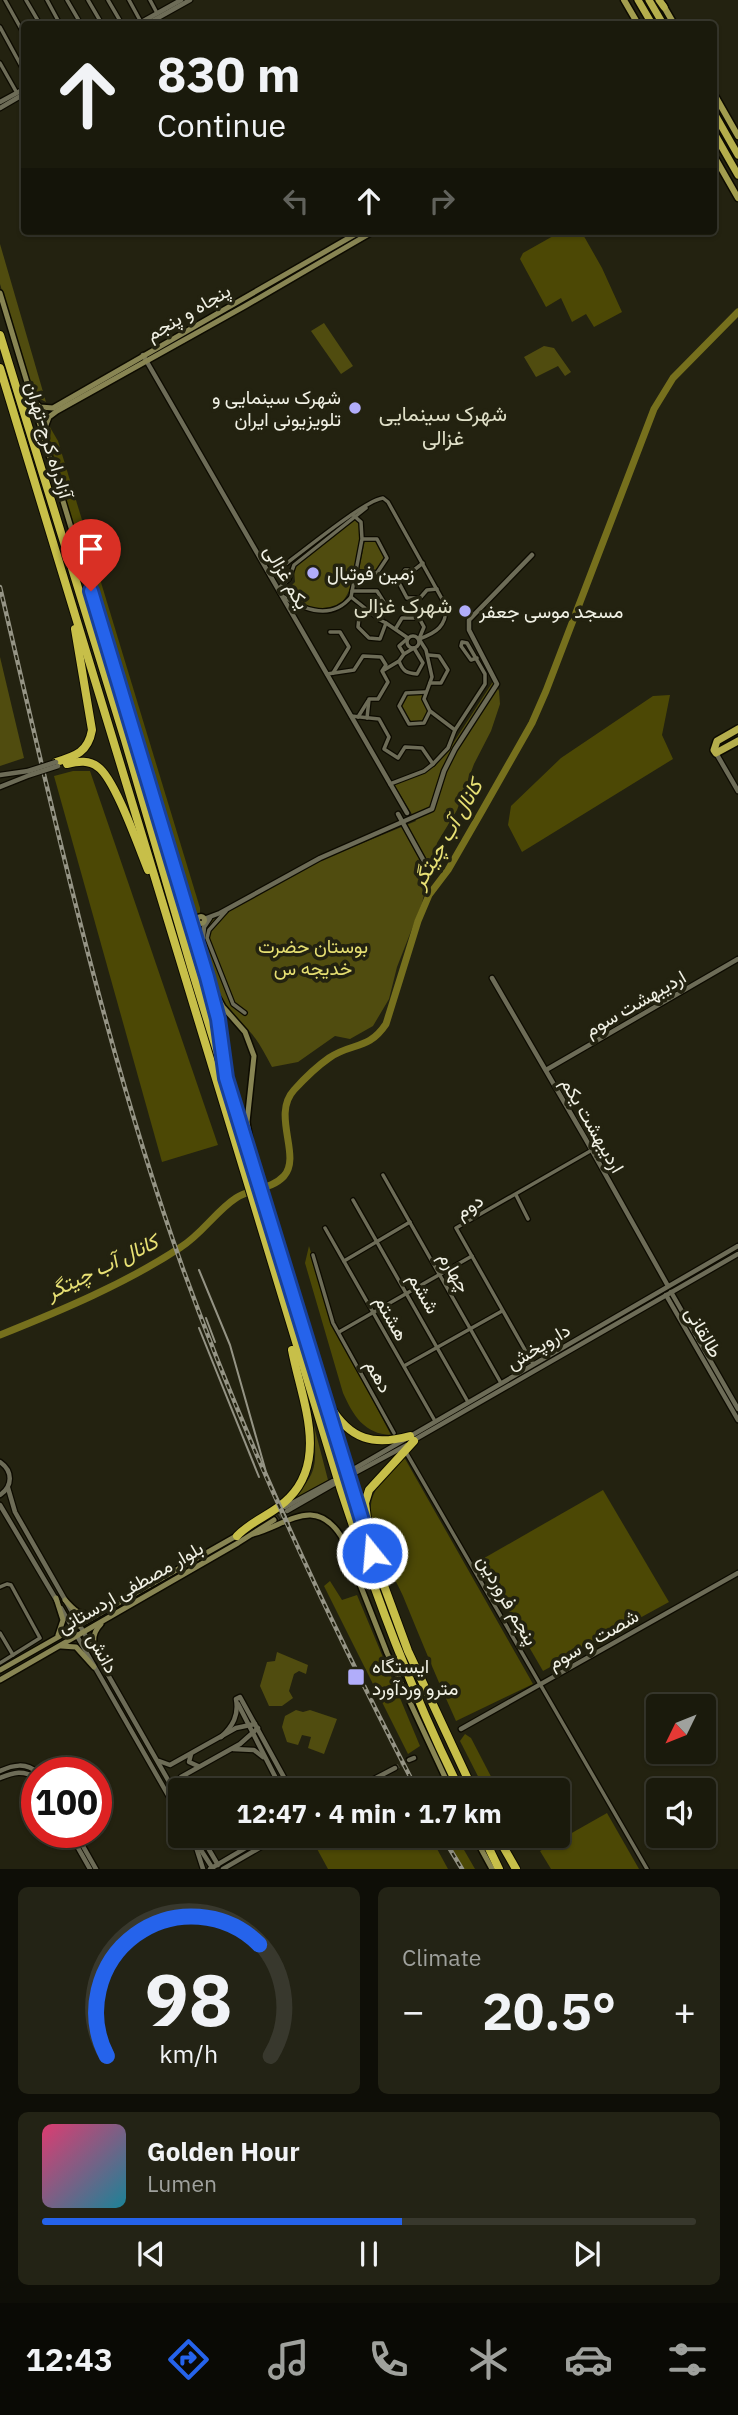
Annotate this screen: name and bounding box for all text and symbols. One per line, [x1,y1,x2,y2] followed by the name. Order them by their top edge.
[157,42,301,105] text: 830 m
[42,49,133,140] icon: ahead
[157,104,286,146] text: Continue
[277,182,315,220] icon: left
[350,182,388,220] icon: ahead
[423,182,461,220] icon: right
[141,278,236,348] street label: پنجاه و پنجم
[19,379,79,503] street label: آزادراه کرج-تهران
[212,385,341,431] place label: شهرک سینمایی و تلویزیونی ایران
[379,399,507,451] district label: شهرک سینمایی غزالی
[347,400,363,416] marker: شهرک سینمایی و تلویزیونی ایران
[61,519,121,591] pin
[72,530,110,568] icon: arrive
[258,541,315,614] street label: یکم غزالی
[327,561,415,585] place label: زمین فوتبال
[305,565,321,581] marker: زمین فوتبال
[354,591,452,619] district label: شهرک غزالی
[478,599,623,623] place label: مسجد موسی جعفر
[457,603,473,619] marker: مسجد موسی جعفر
[403,771,491,895] water label: کانال آب چیتگر
[258,934,368,980] park label: بوستان حضرت خدیجه س
[580,964,691,1043] street label: اردیبهشت سوم
[555,1073,630,1178] street label: اردیبهشت یکم
[450,1188,488,1225] street label: دوم
[39,1225,166,1307] water label: کانال آب چیتگر
[432,1247,476,1298] street label: چهارم
[402,1268,445,1318] street label: ششم
[369,1291,414,1345] street label: هشتم
[680,1302,728,1362] street label: طالقانی
[502,1318,575,1376] street label: داروپخش
[359,1355,398,1397] street label: دهم
[335,1516,409,1590] position arrow
[53,1535,207,1639] street label: بلوار مصطفی اردستانی
[471,1551,543,1650] street label: پنجم فروردین
[543,1603,643,1676] street label: شصت و سوم
[82,1629,124,1677] street label: دانش
[372,1654,458,1700] place label: ایستگاه مترو وردآورد
[346,1667,366,1687] marker: ایستگاه مترو وردآورد
[646,1694,716,1764] north arrow
[646,1694,716,1848] map controls
[21,1757,112,1848] speed limit sign: 100
[646,1778,716,1848] button: sound
[236,1796,502,1830] text: 12:47 · 4 min · 1.7 km
[402,1942,481,1972] text: Climate
[145,1952,233,2047] text: 98
[482,1977,616,2044] text: 20.5°
[402,1986,425,2035] text: −
[673,1986,696,2035] text: +
[160,2037,218,2070] text: km/h
[147,2134,300,2168] text: Golden Hour
[147,2168,217,2198] text: Lumen
[132,2235,170,2273] icon: previous
[350,2235,388,2273] icon: pause
[568,2235,606,2273] icon: next
[164,2335,213,2384] icon: directions
[264,2335,313,2384] icon: music
[364,2335,413,2384] icon: phone
[464,2335,513,2384] icon: climate
[564,2335,613,2384] icon: car
[663,2335,712,2384] icon: filters
[25,2338,113,2380] text: 12:43

